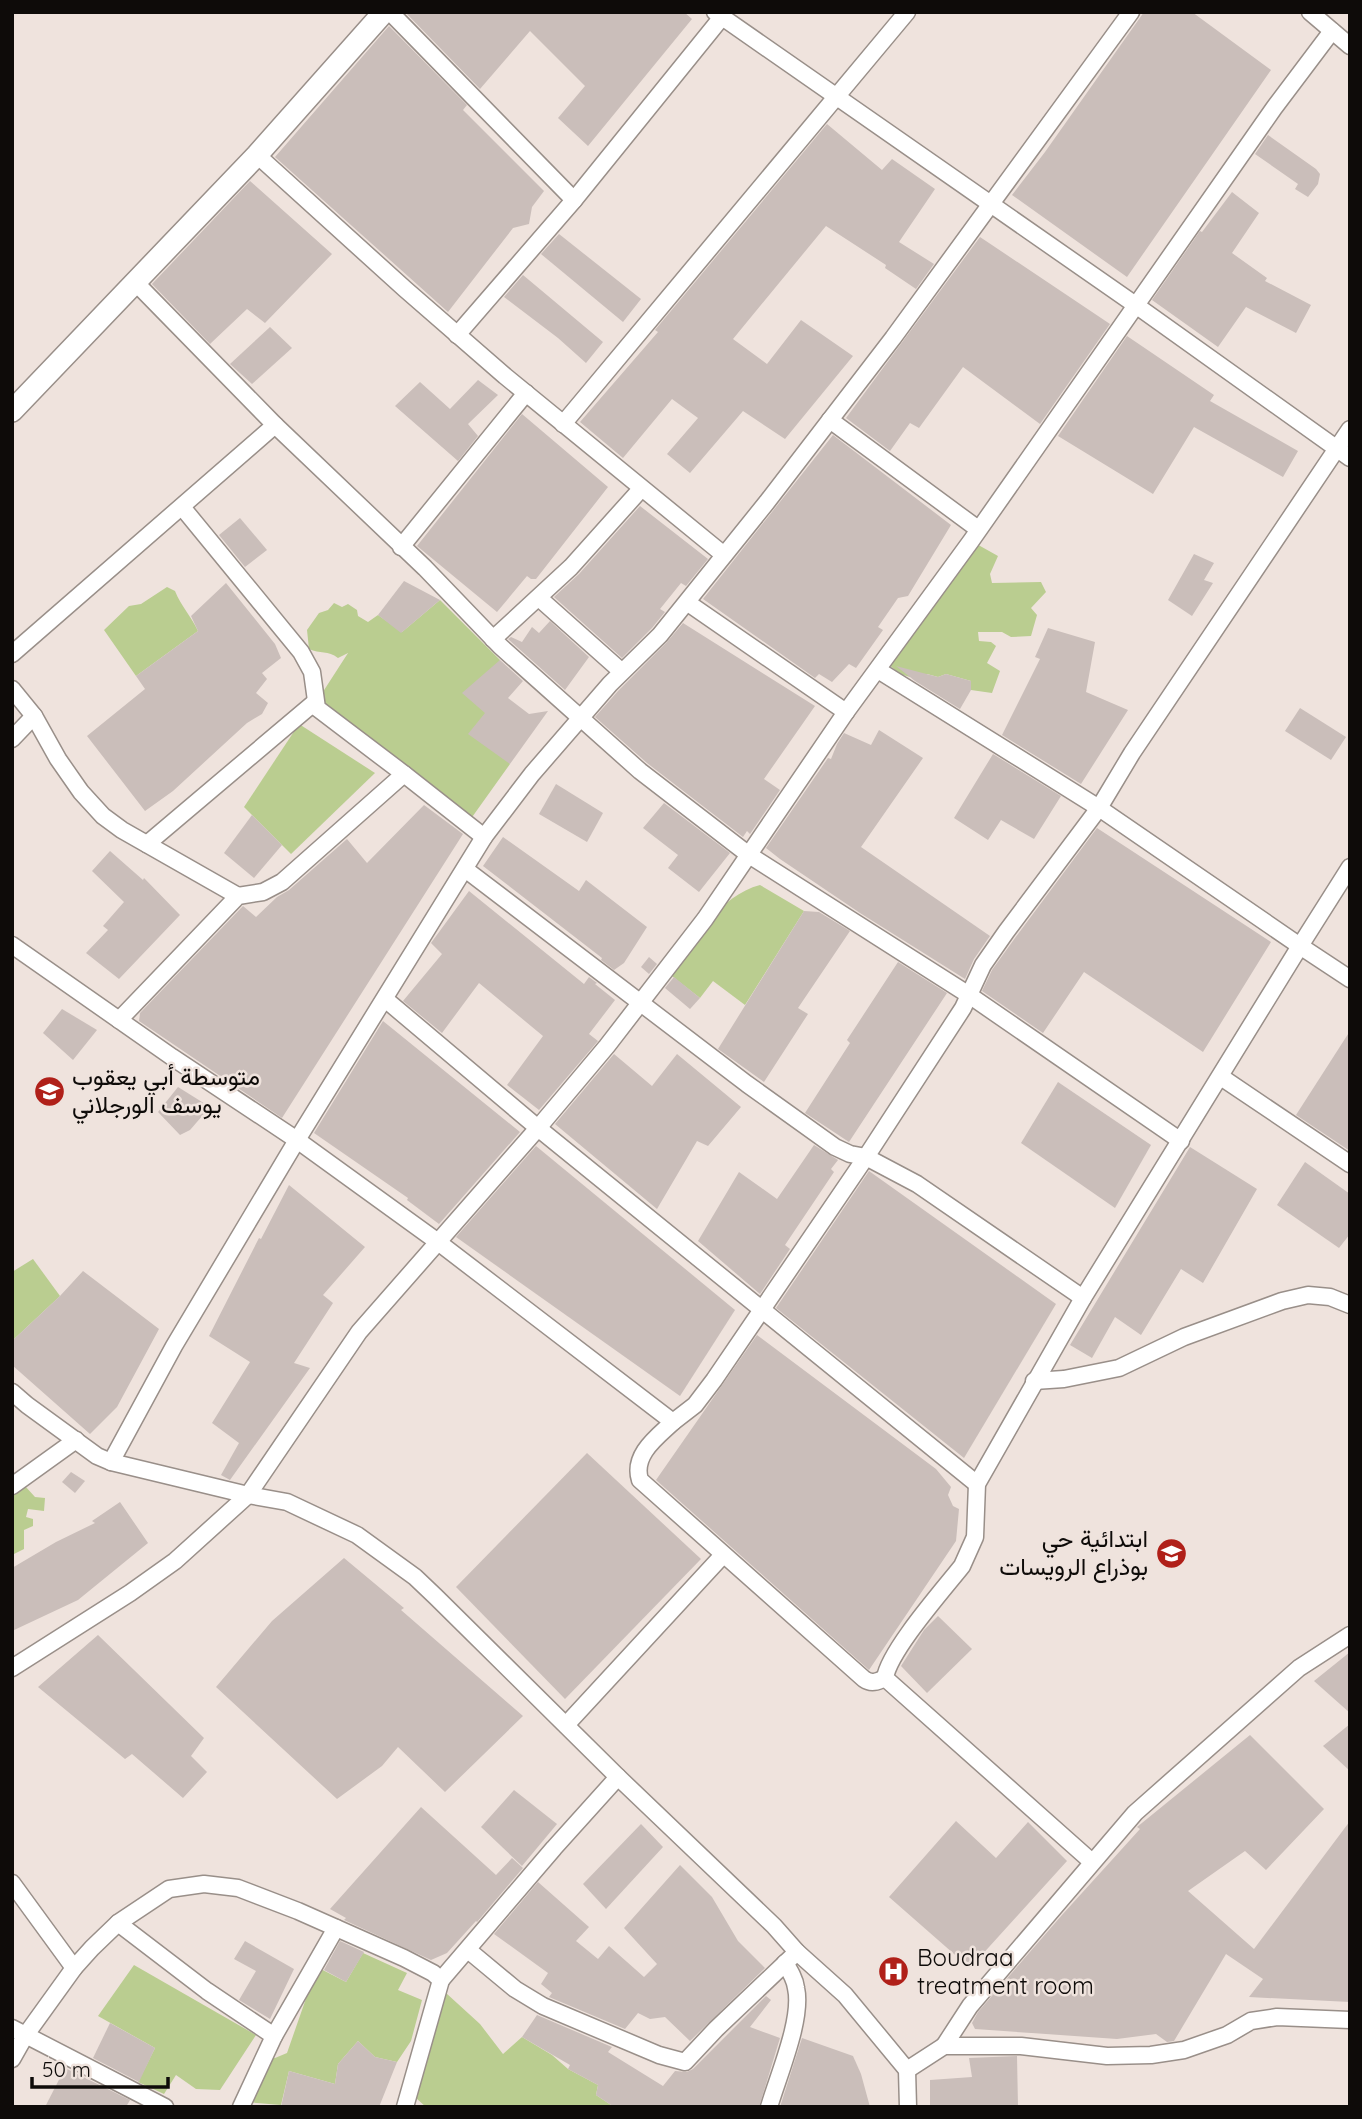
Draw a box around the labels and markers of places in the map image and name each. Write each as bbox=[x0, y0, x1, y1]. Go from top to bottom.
place label: متوسطة أبي يعقوب يوسف الورجلاني bbox=[72, 1061, 260, 1124]
school or university icon: متوسطة أبي يعقوب يوسف الورجلاني bbox=[32, 1074, 66, 1108]
place label: ابتدائية حي بوذراع الرويسات bbox=[999, 1523, 1148, 1583]
school or university icon: ابتدائية حي بوذراع الرويسات bbox=[1154, 1536, 1188, 1570]
place label: Boudraa treatment room bbox=[917, 1942, 1094, 2000]
hospital icon: Boudraa treatment room bbox=[877, 1955, 911, 1989]

